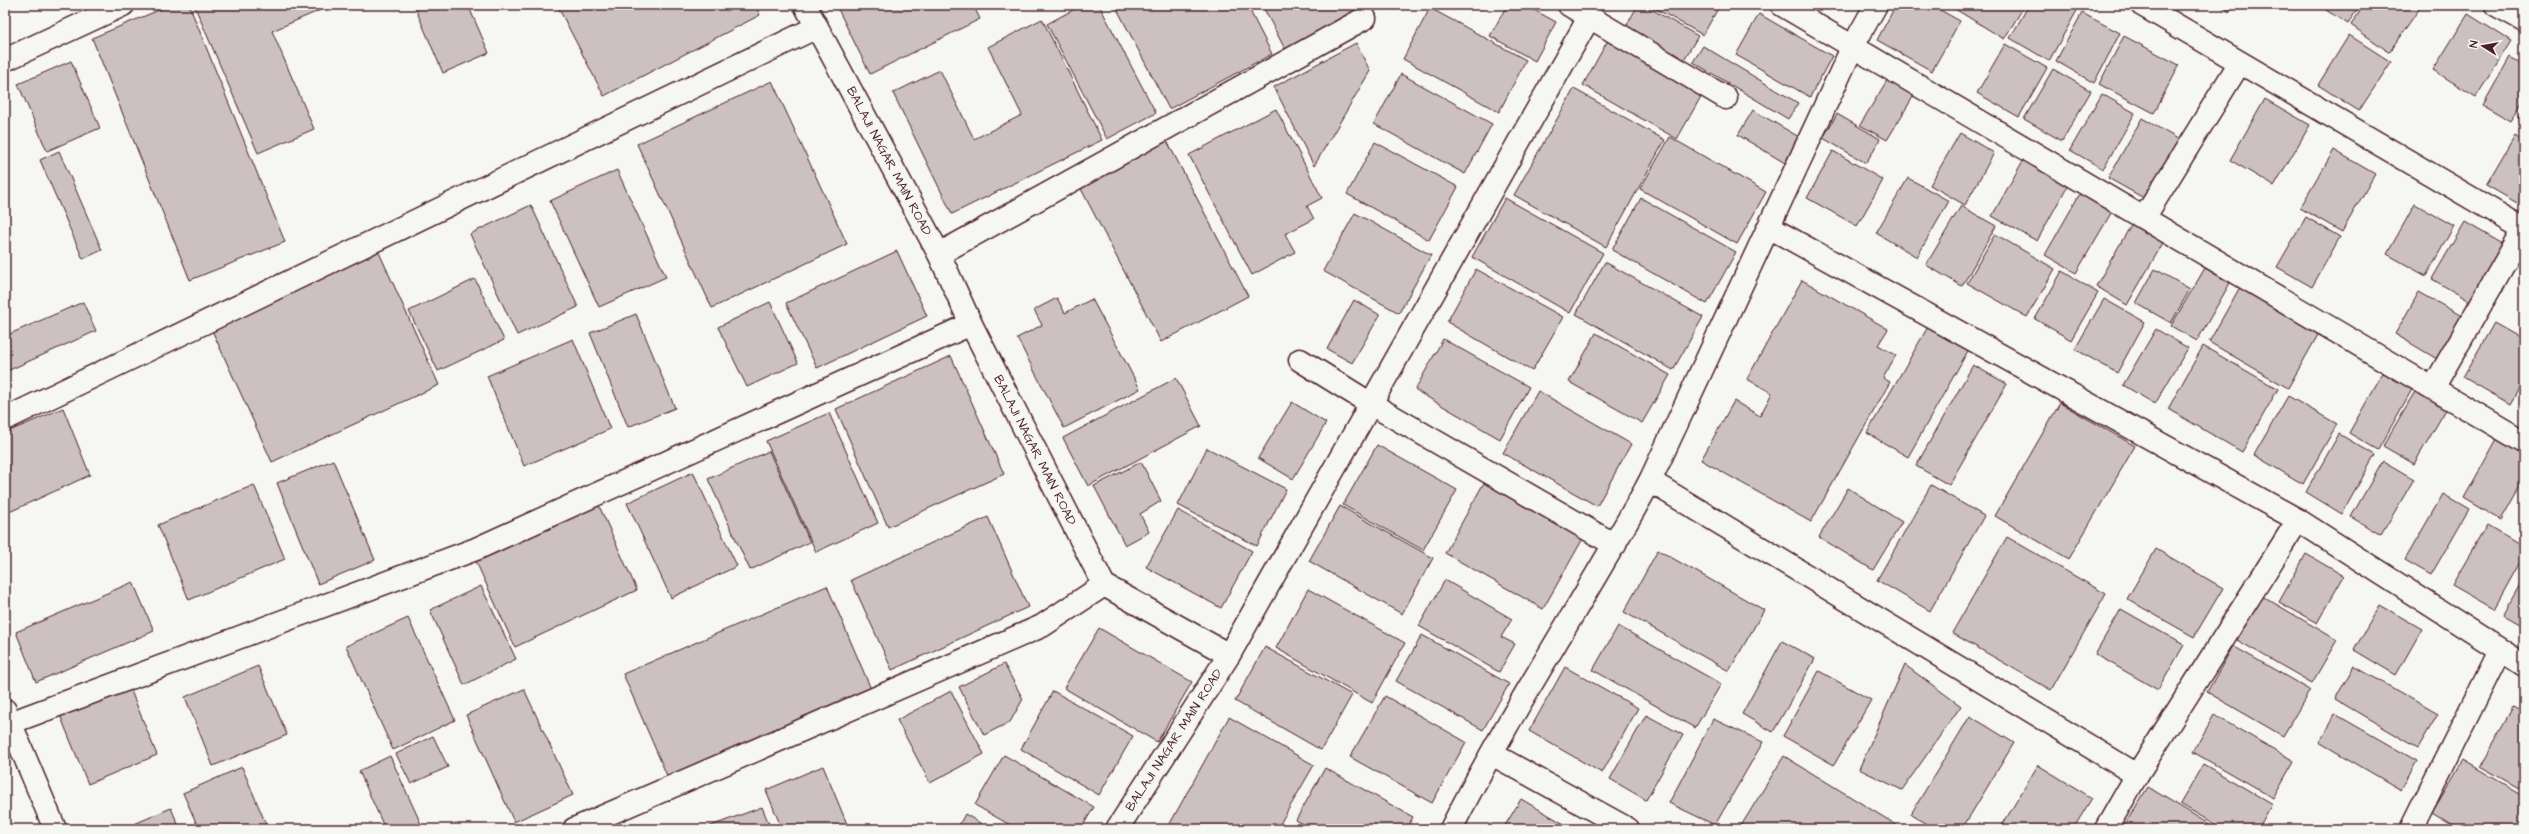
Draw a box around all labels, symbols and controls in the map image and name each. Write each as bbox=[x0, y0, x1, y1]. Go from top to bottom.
north arrow bbox=[2463, 26, 2503, 66]
text: N bbox=[2466, 39, 2482, 49]
street label: BALAJI NAGAR MAIN ROAD bbox=[842, 83, 936, 239]
street label: BALAJI NAGAR MAIN ROAD bbox=[989, 372, 1081, 529]
street label: BALAJI NAGAR MAIN ROAD bbox=[1121, 665, 1227, 815]

